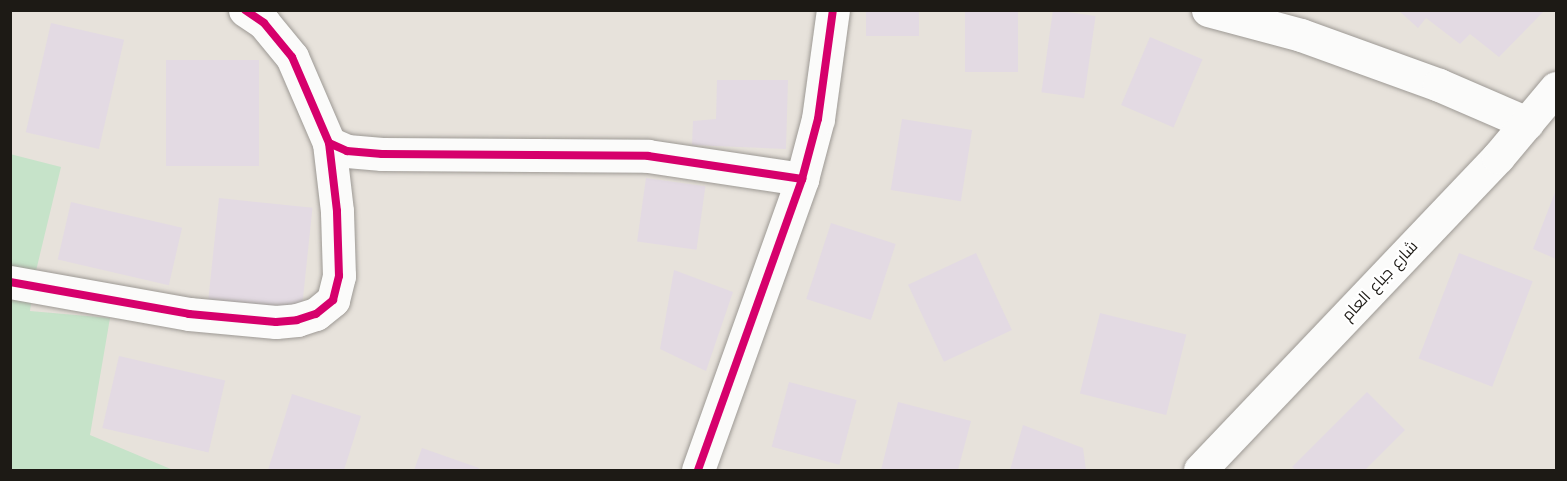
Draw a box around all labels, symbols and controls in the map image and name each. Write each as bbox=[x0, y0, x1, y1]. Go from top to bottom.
street label: شارع جباع العام bbox=[1338, 237, 1422, 325]

